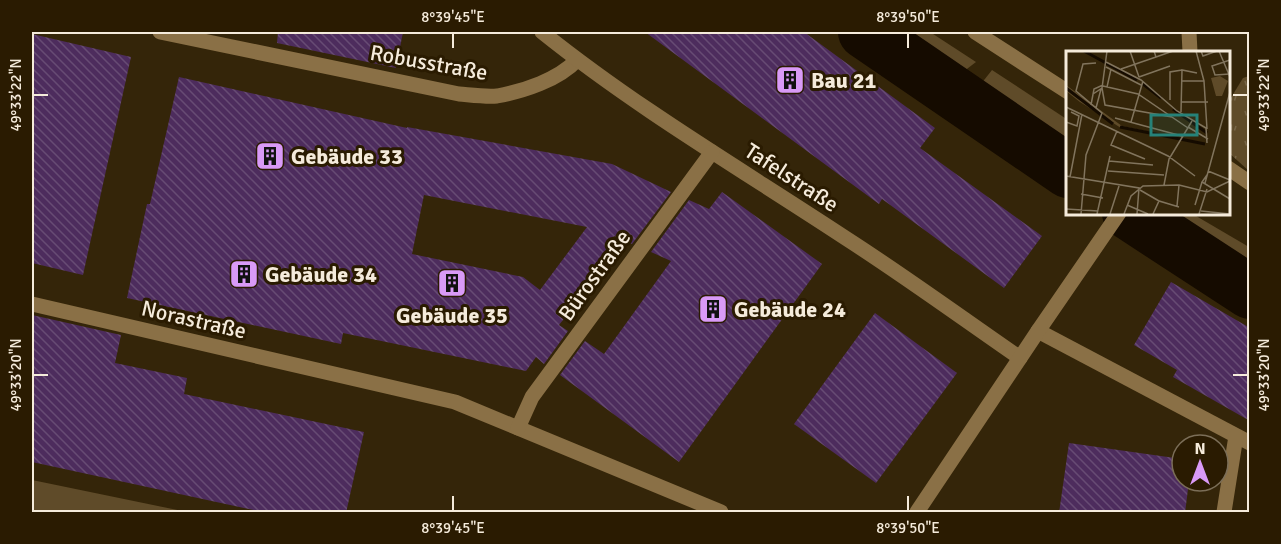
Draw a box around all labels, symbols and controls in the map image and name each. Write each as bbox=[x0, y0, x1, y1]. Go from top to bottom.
text: 8°39'45"E bbox=[421, 8, 485, 26]
text: 8°39'50"E bbox=[876, 8, 940, 26]
street label: Robusstraße bbox=[368, 39, 490, 86]
inset map bbox=[1066, 51, 1230, 214]
text: 49°33'22"N bbox=[7, 58, 25, 132]
text: 49°33'22"N bbox=[1255, 58, 1273, 132]
building icon: Bau 21 bbox=[774, 64, 806, 96]
place label: Bau 21 bbox=[811, 67, 877, 94]
street label: Tafelstraße bbox=[740, 137, 844, 218]
building icon: Gebäude 33 bbox=[254, 140, 286, 172]
place label: Gebäude 33 bbox=[291, 143, 403, 170]
street label: Bürostraße bbox=[552, 225, 636, 326]
building icon: Gebäude 34 bbox=[228, 258, 260, 290]
place label: Gebäude 34 bbox=[265, 261, 377, 288]
building icon: Gebäude 35 bbox=[436, 267, 468, 299]
building icon: Gebäude 24 bbox=[697, 293, 729, 325]
street label: Norastraße bbox=[139, 294, 249, 345]
place label: Gebäude 24 bbox=[734, 296, 846, 323]
place label: Gebäude 35 bbox=[396, 302, 508, 329]
text: 49°33'20"N bbox=[7, 338, 25, 412]
text: 49°33'20"N bbox=[1255, 338, 1273, 412]
north arrow bbox=[1170, 433, 1230, 493]
text: N bbox=[1194, 439, 1206, 459]
text: 8°39'45"E bbox=[421, 519, 485, 537]
text: 8°39'50"E bbox=[876, 519, 940, 537]

